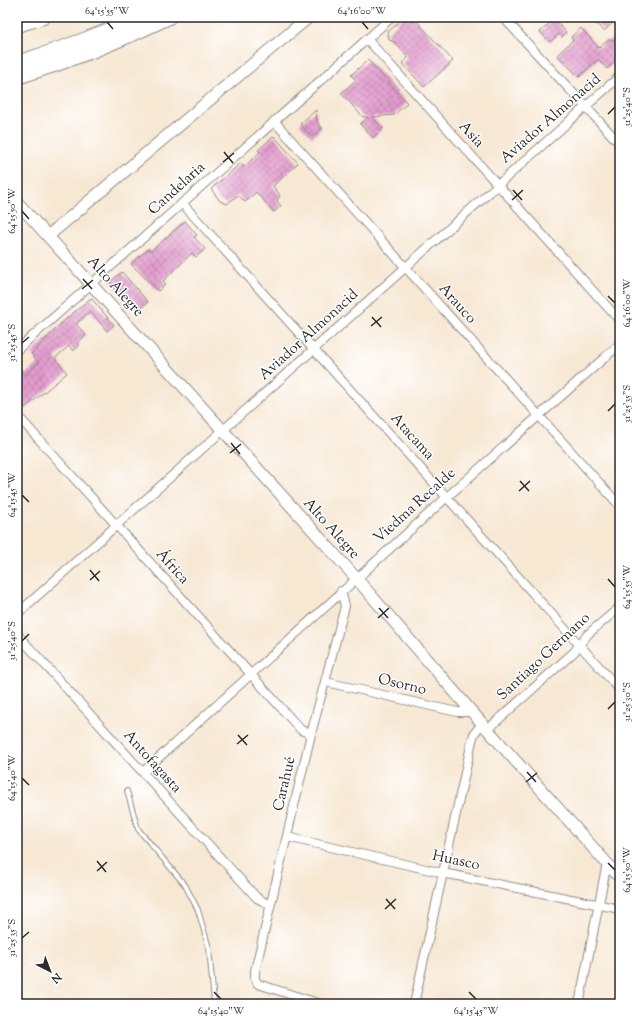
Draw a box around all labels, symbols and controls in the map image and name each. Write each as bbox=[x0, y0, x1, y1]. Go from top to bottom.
text: 64°15'55"W bbox=[85, 4, 129, 19]
text: 64°16'00"W bbox=[338, 4, 386, 19]
street label: Aviador Almonacid bbox=[496, 69, 606, 169]
text: 31°25'40"S bbox=[620, 87, 635, 127]
street label: Asia bbox=[453, 117, 489, 153]
street label: Candelaria bbox=[144, 158, 210, 220]
text: 64°15'50"W bbox=[5, 188, 20, 234]
street label: Alto Alegre bbox=[82, 252, 148, 322]
street label: Arauco bbox=[433, 279, 481, 329]
text: 64°16'00"W bbox=[620, 279, 635, 327]
street label: Aviador Almonacid bbox=[255, 284, 364, 385]
text: 31°25'45"S bbox=[5, 324, 20, 362]
text: 31°25'35"S bbox=[620, 385, 635, 423]
street label: Atacama bbox=[385, 409, 439, 465]
street label: Viedma Recalde bbox=[369, 463, 461, 549]
text: 64°15'45"W bbox=[5, 473, 20, 517]
street label: Alto Alegre bbox=[298, 494, 364, 564]
street label: África bbox=[151, 544, 194, 589]
text: 64°15'55"W bbox=[620, 565, 635, 609]
street label: Santiago Germano bbox=[493, 608, 595, 706]
text: 31°25'40"S bbox=[5, 621, 20, 661]
street label: Osorno bbox=[376, 669, 428, 701]
text: 31°25'30"S bbox=[620, 682, 635, 722]
street label: Antofagasta bbox=[118, 726, 186, 798]
text: 64°15'40"W bbox=[5, 755, 20, 801]
street label: Carahué bbox=[269, 755, 301, 813]
street label: Huasco bbox=[430, 846, 482, 876]
text: 64°15'50"W bbox=[620, 847, 635, 893]
text: 31°25'35"S bbox=[5, 919, 20, 957]
north arrow bbox=[30, 951, 70, 991]
text: N bbox=[47, 968, 65, 987]
text: 64°15'40"W bbox=[198, 1004, 244, 1019]
text: 64°15'45"W bbox=[454, 1004, 498, 1019]

